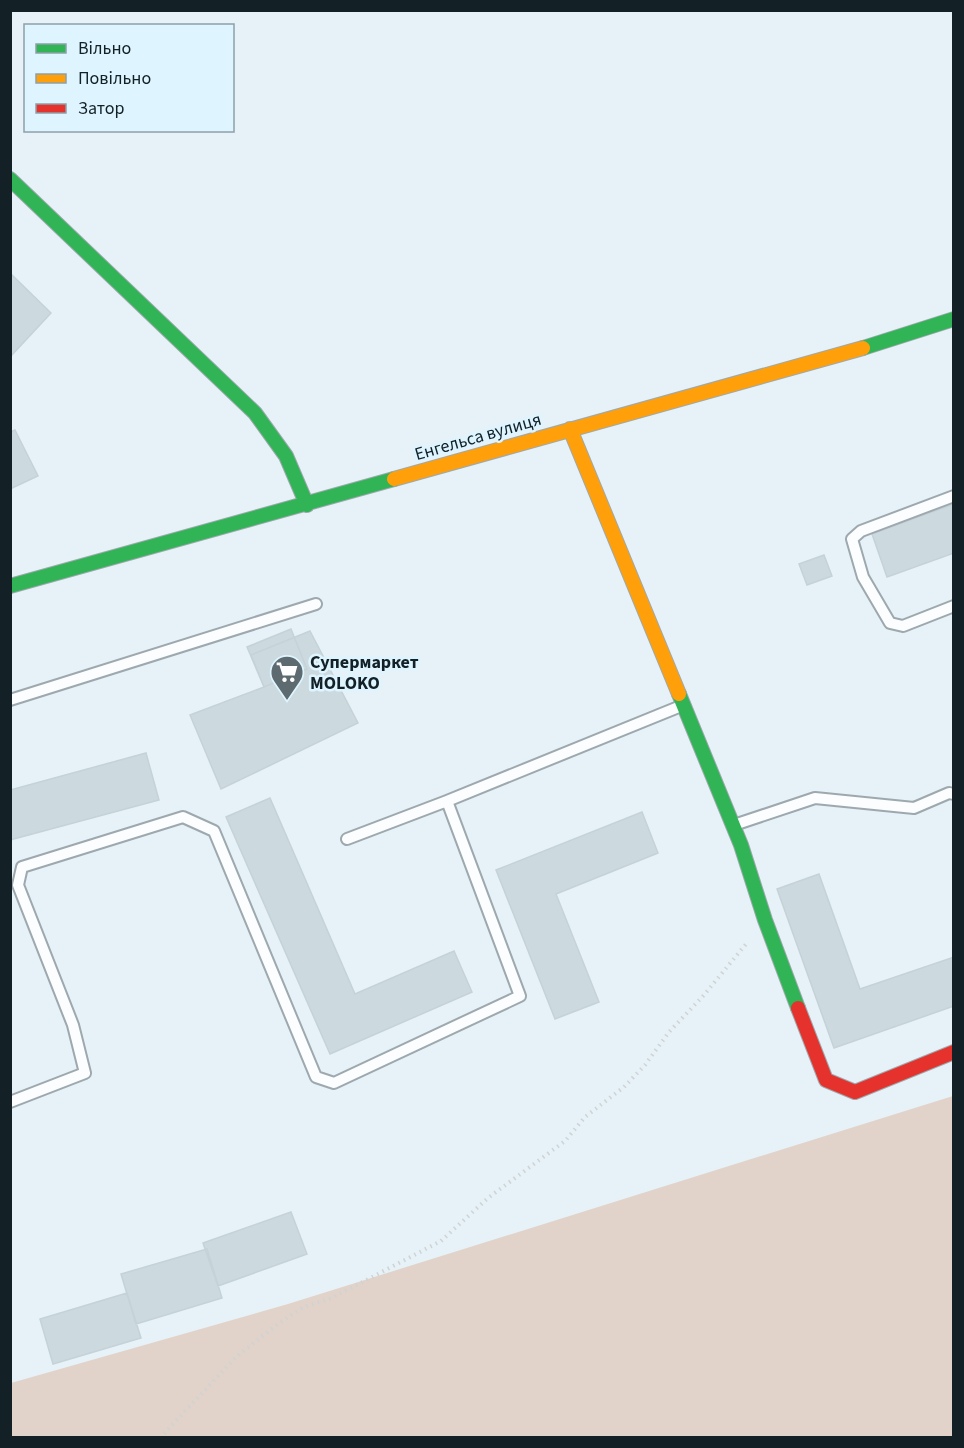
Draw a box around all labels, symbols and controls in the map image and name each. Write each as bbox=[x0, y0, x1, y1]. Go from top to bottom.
legend bbox=[24, 24, 234, 132]
text: Вільно bbox=[78, 36, 131, 61]
text: Повільно bbox=[78, 66, 151, 91]
text: Затор bbox=[78, 96, 125, 121]
street label: Енгельса вулиця bbox=[412, 407, 544, 467]
place label: Супермаркет MOLOKO bbox=[310, 650, 419, 696]
supermarket icon: Супермаркет MOLOKO bbox=[269, 654, 305, 701]

